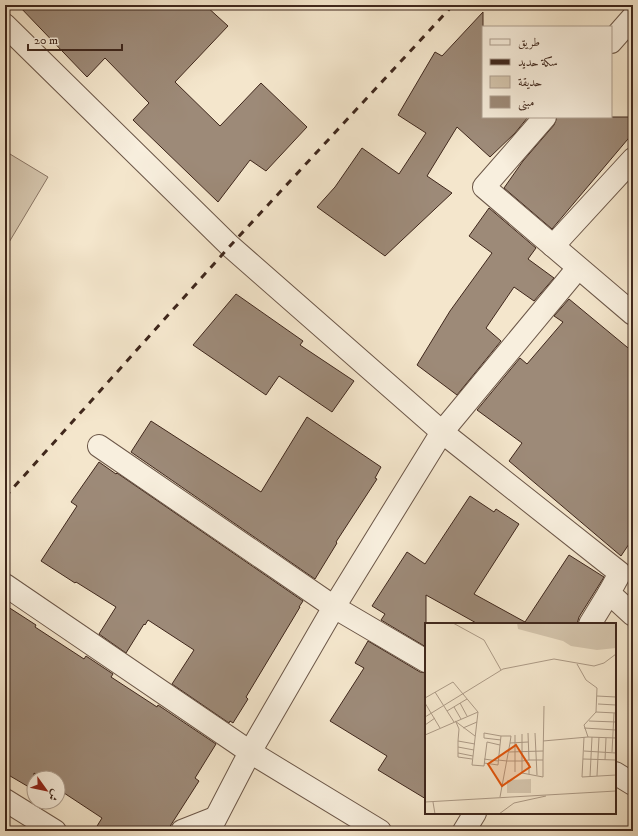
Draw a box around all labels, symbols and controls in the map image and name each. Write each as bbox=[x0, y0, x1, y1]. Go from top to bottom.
scale bar bbox=[28, 26, 122, 52]
legend bbox=[482, 26, 612, 118]
text: 20 m bbox=[34, 33, 58, 48]
text: طريق bbox=[518, 35, 540, 50]
text: سكة حديد bbox=[518, 55, 558, 70]
text: حديقة bbox=[518, 75, 542, 90]
text: مبنى bbox=[518, 95, 534, 111]
inset map bbox=[425, 623, 616, 814]
north arrow bbox=[26, 770, 66, 810]
text: ش bbox=[45, 787, 62, 803]

